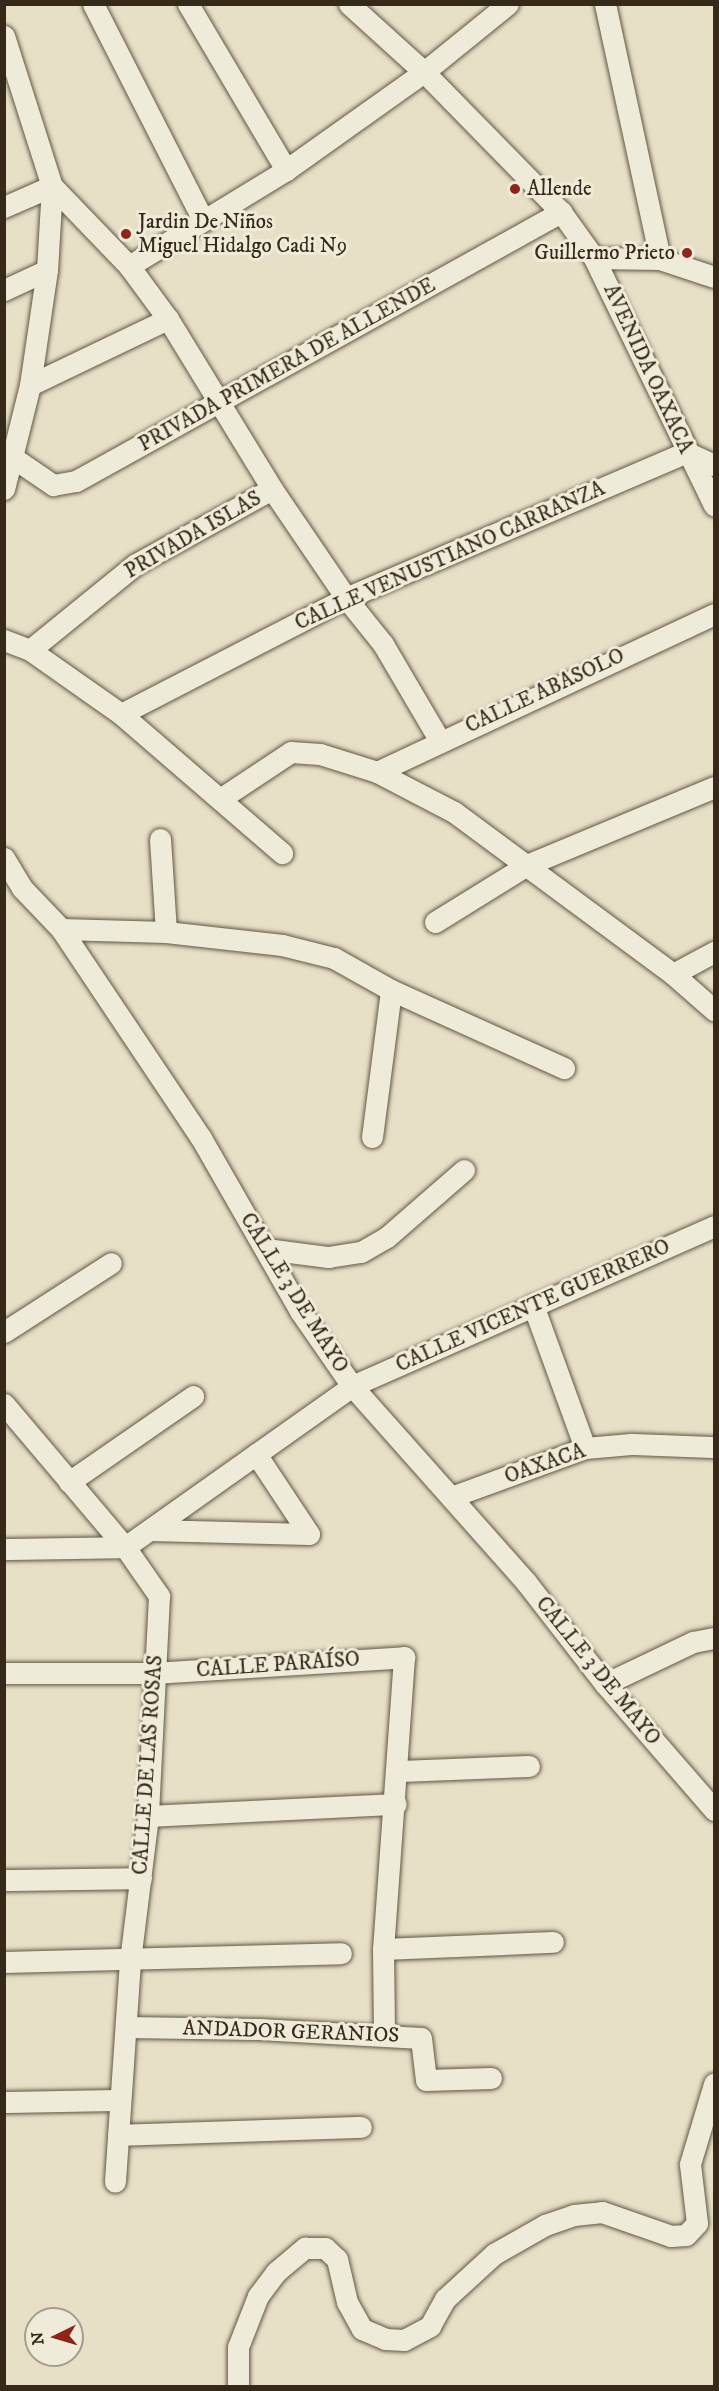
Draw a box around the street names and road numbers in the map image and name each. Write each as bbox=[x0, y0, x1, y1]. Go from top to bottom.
street label: PRIVADA PRIMERA DE ALLENDE bbox=[134, 273, 440, 457]
street label: AVENIDA OAXACA bbox=[598, 280, 698, 458]
street label: CALLE VENUSTIANO CARRANZA bbox=[291, 476, 609, 636]
street label: PRIVADA ISLAS bbox=[120, 486, 266, 584]
street label: CALLE ABASOLO bbox=[461, 643, 629, 739]
street label: CALLE 3 DE MAYO bbox=[235, 1208, 353, 1378]
street label: CALLE VICENTE GUERRERO bbox=[392, 1234, 674, 1378]
street label: OAXACA bbox=[501, 1438, 589, 1490]
street label: CALLE 3 DE MAYO bbox=[530, 1592, 666, 1750]
street label: CALLE PARAÍSO bbox=[195, 1647, 361, 1683]
street label: CALLE DE LAS ROSAS bbox=[128, 1654, 168, 1876]
street label: ANDADOR GERANIOS bbox=[182, 2016, 400, 2048]

